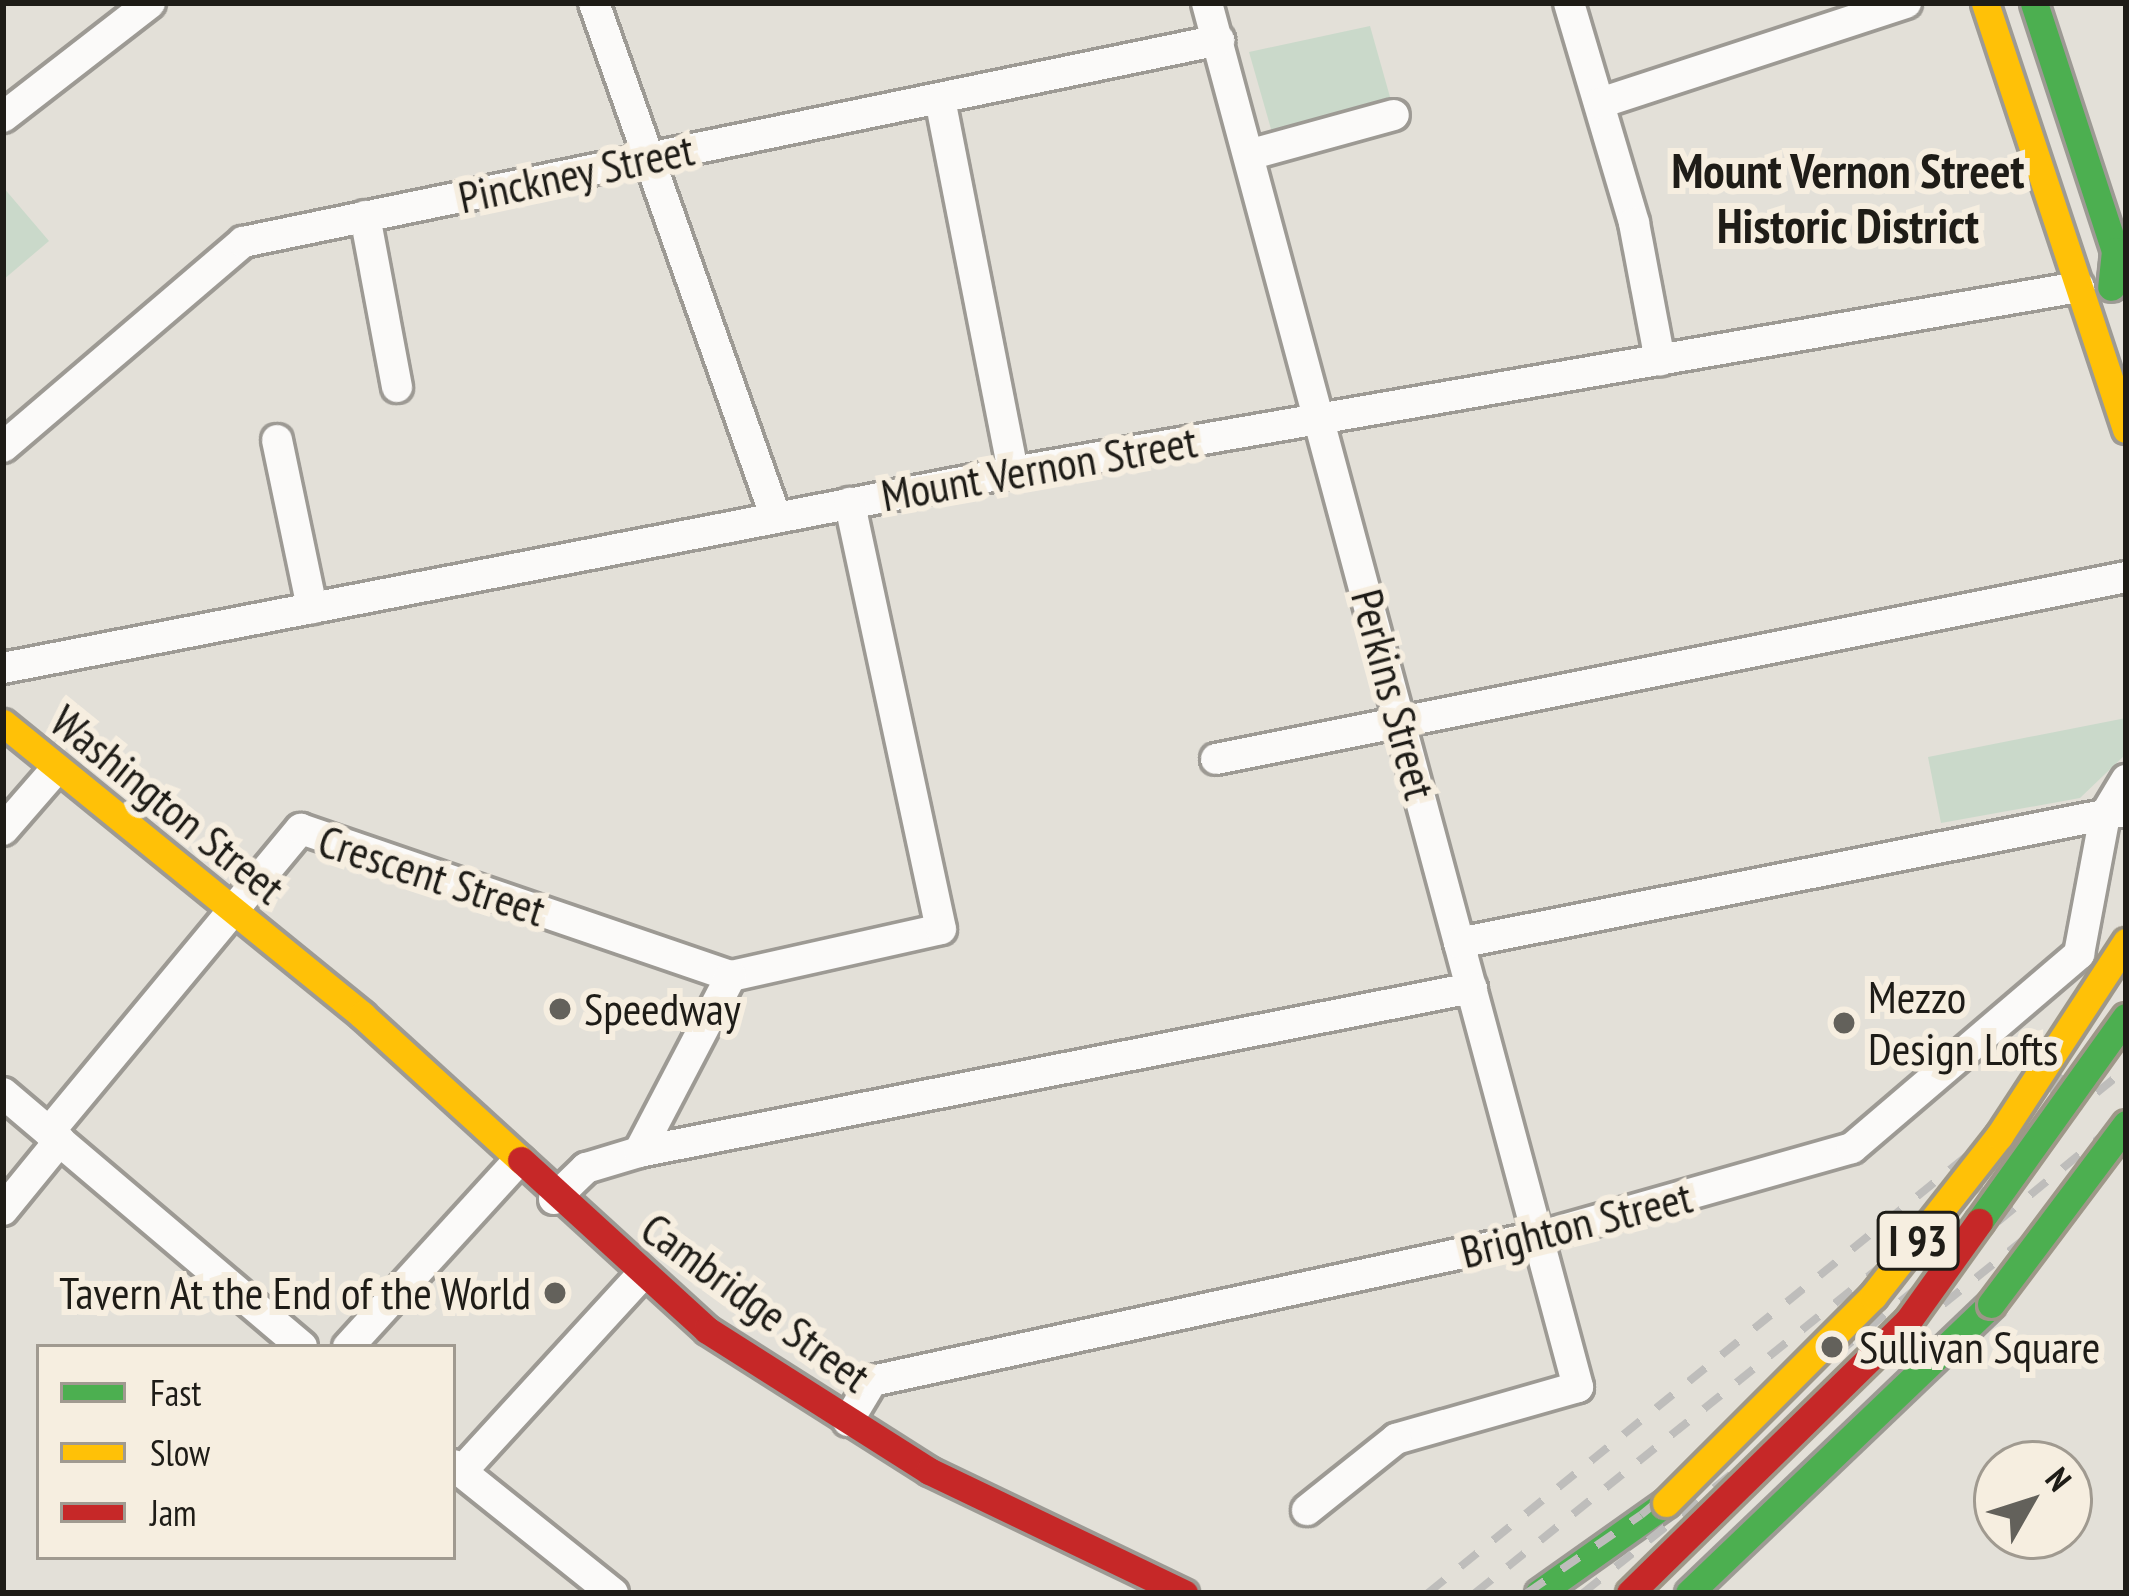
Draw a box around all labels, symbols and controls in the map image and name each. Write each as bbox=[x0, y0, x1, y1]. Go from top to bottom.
street label: Pinckney Street bbox=[453, 122, 699, 224]
district label: Mount Vernon Street Historic District bbox=[1671, 141, 2025, 254]
street label: Mount Vernon Street bbox=[877, 414, 1201, 522]
street label: Perkins Street bbox=[1340, 583, 1448, 805]
street label: Washington Street bbox=[40, 693, 296, 915]
street label: Crescent Street bbox=[312, 813, 552, 937]
place label: Mezzo Design Lofts bbox=[1868, 970, 2058, 1076]
place label: Speedway bbox=[584, 982, 741, 1036]
marker: Speedway bbox=[547, 996, 573, 1022]
marker: Mezzo Design Lofts bbox=[1831, 1010, 1857, 1036]
street label: Brighton Street bbox=[1455, 1169, 1697, 1279]
street label: Cambridge Street bbox=[631, 1201, 881, 1403]
road number: I 93 bbox=[1876, 1205, 1960, 1277]
place label: Tavern At the End of the World bbox=[57, 1266, 531, 1320]
marker: Tavern At the End of the World bbox=[542, 1280, 568, 1306]
place label: Sullivan Square bbox=[1859, 1320, 2100, 1374]
marker: Sullivan Square bbox=[1816, 1331, 1848, 1363]
legend bbox=[36, 1344, 456, 1560]
text: Fast bbox=[150, 1369, 201, 1416]
text: Slow bbox=[150, 1429, 210, 1476]
north arrow bbox=[1973, 1440, 2093, 1560]
text: N bbox=[2037, 1458, 2081, 1499]
text: Jam bbox=[150, 1489, 197, 1536]

